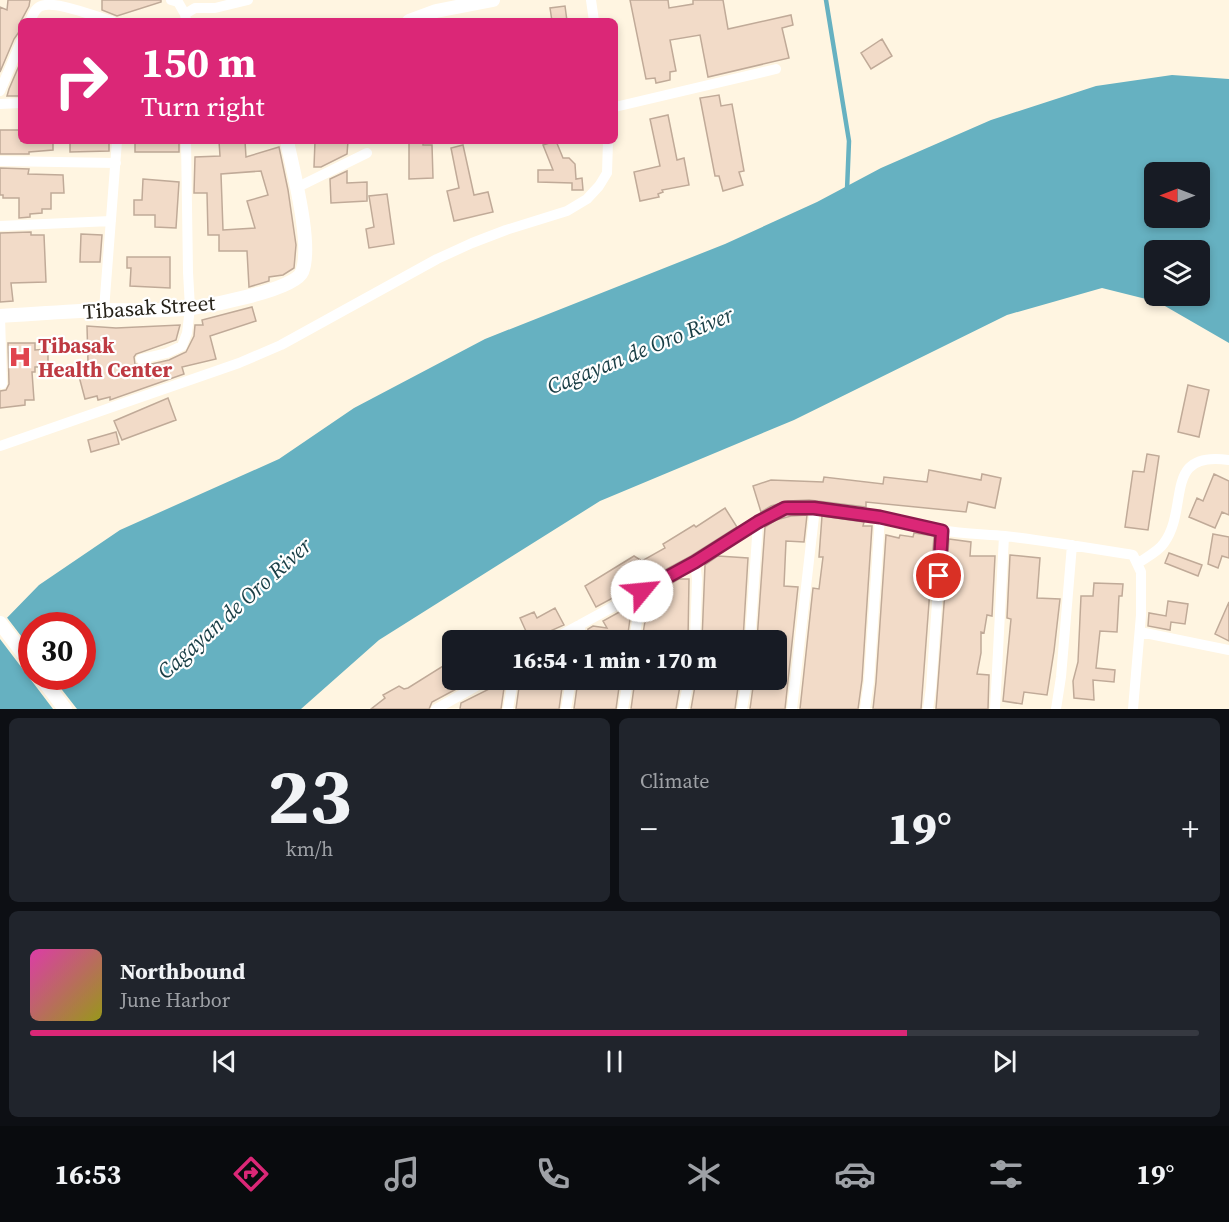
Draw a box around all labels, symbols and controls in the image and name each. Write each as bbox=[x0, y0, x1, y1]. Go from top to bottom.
text: 150 m bbox=[141, 33, 256, 91]
icon: right bbox=[42, 42, 120, 120]
text: Turn right bbox=[141, 88, 265, 125]
north arrow bbox=[1144, 162, 1210, 228]
map controls bbox=[1144, 162, 1210, 306]
button: layers bbox=[1144, 240, 1210, 306]
street label: Tibasak Street bbox=[82, 288, 216, 326]
water label: Cagayan de Oro River bbox=[542, 299, 739, 401]
place label: Tibasak Health Center bbox=[38, 331, 172, 384]
hospital icon: Tibasak Health Center bbox=[7, 344, 33, 370]
water label: Cagayan de Oro River bbox=[150, 530, 319, 685]
pin bbox=[913, 550, 964, 601]
position arrow bbox=[610, 559, 674, 623]
icon: arrive bbox=[922, 559, 955, 592]
speed limit sign: 30 bbox=[18, 612, 96, 690]
text: 16:54 · 1 min · 170 m bbox=[512, 645, 717, 675]
text: 23 bbox=[267, 742, 352, 849]
text: Climate bbox=[640, 767, 709, 795]
text: 19° bbox=[887, 797, 952, 859]
text: − bbox=[640, 806, 658, 851]
text: + bbox=[1181, 806, 1199, 851]
text: km/h bbox=[286, 835, 333, 863]
text: Northbound bbox=[120, 956, 245, 986]
text: June Harbor bbox=[120, 986, 230, 1014]
icon: previous bbox=[208, 1045, 241, 1078]
icon: pause bbox=[598, 1045, 631, 1078]
icon: next bbox=[988, 1045, 1021, 1078]
icon: directions bbox=[230, 1153, 272, 1195]
icon: music bbox=[381, 1153, 423, 1195]
icon: phone bbox=[532, 1153, 574, 1195]
icon: climate bbox=[683, 1153, 725, 1195]
icon: car bbox=[834, 1153, 876, 1195]
icon: filters bbox=[985, 1153, 1027, 1195]
text: 16:53 bbox=[55, 1156, 121, 1193]
text: 19° bbox=[1136, 1156, 1174, 1193]

